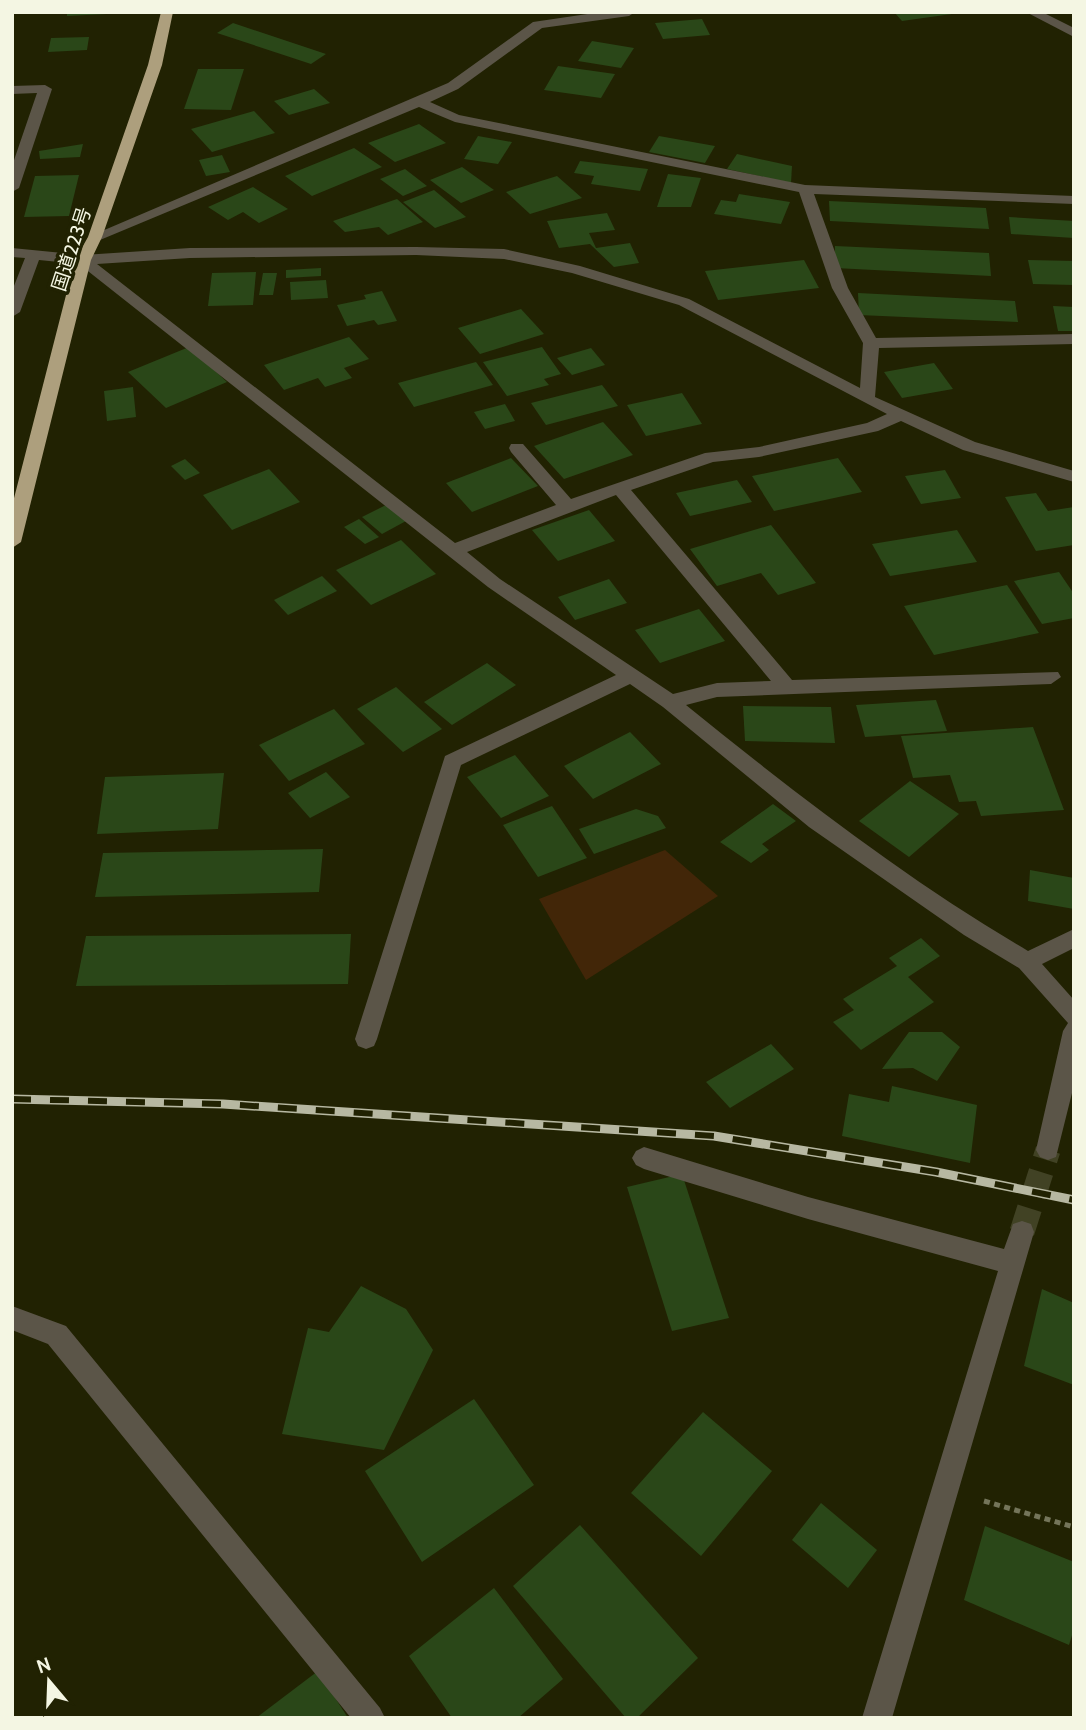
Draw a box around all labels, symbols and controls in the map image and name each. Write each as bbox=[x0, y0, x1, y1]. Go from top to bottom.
street label: 国道223号 bbox=[47, 204, 96, 294]
north arrow bbox=[14, 1646, 84, 1716]
text: N bbox=[34, 1652, 54, 1678]

